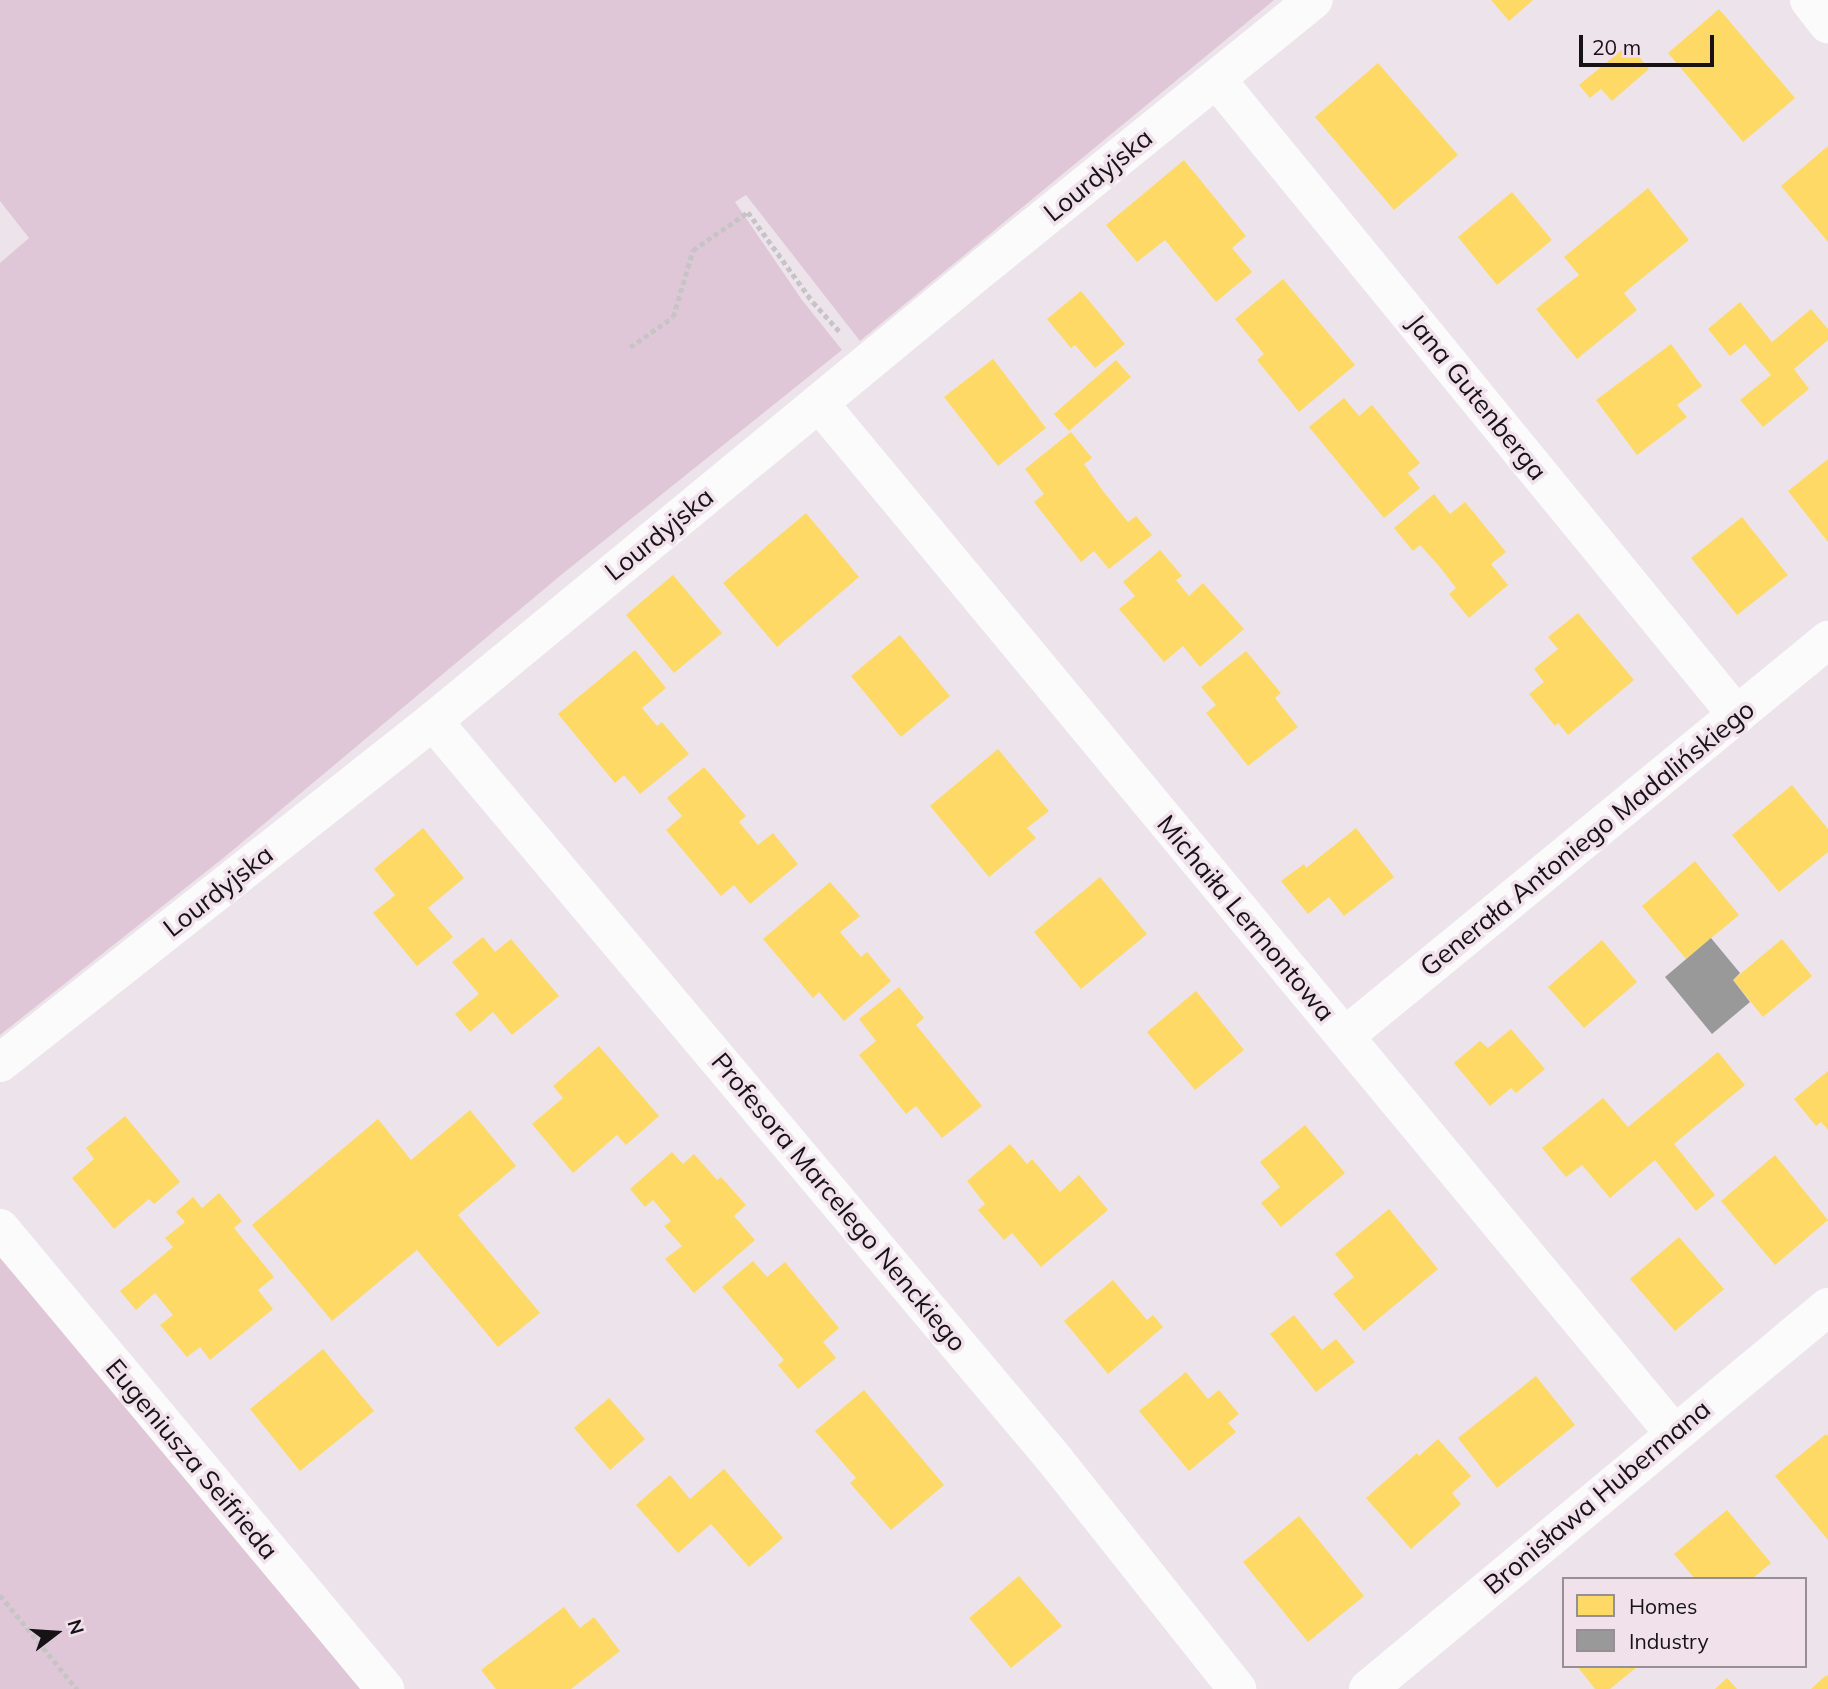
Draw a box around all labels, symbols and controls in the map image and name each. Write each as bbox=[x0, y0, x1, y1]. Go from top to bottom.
scale bar bbox=[1583, 21, 1718, 65]
text: 20 m bbox=[1592, 34, 1641, 60]
street label: Lourdyjska bbox=[1037, 122, 1159, 228]
street label: Jana Gutenberga bbox=[1401, 308, 1553, 486]
street label: Lourdyjska bbox=[598, 481, 720, 587]
street label: Generała Antoniego Madalińskiego bbox=[1414, 693, 1760, 983]
street label: Michaiła Lermontowa bbox=[1151, 809, 1341, 1027]
street label: Lourdyjska bbox=[157, 839, 279, 943]
street label: Profesora Marcelego Nenckiego bbox=[705, 1046, 973, 1358]
street label: Eugeniusza Seifrieda bbox=[99, 1353, 285, 1565]
street label: Bronisława Hubermana bbox=[1477, 1393, 1717, 1601]
legend bbox=[1562, 1577, 1807, 1668]
text: Homes bbox=[1629, 1593, 1697, 1619]
north arrow bbox=[21, 1598, 91, 1668]
text: N bbox=[63, 1616, 90, 1637]
text: Industry bbox=[1629, 1628, 1709, 1654]

